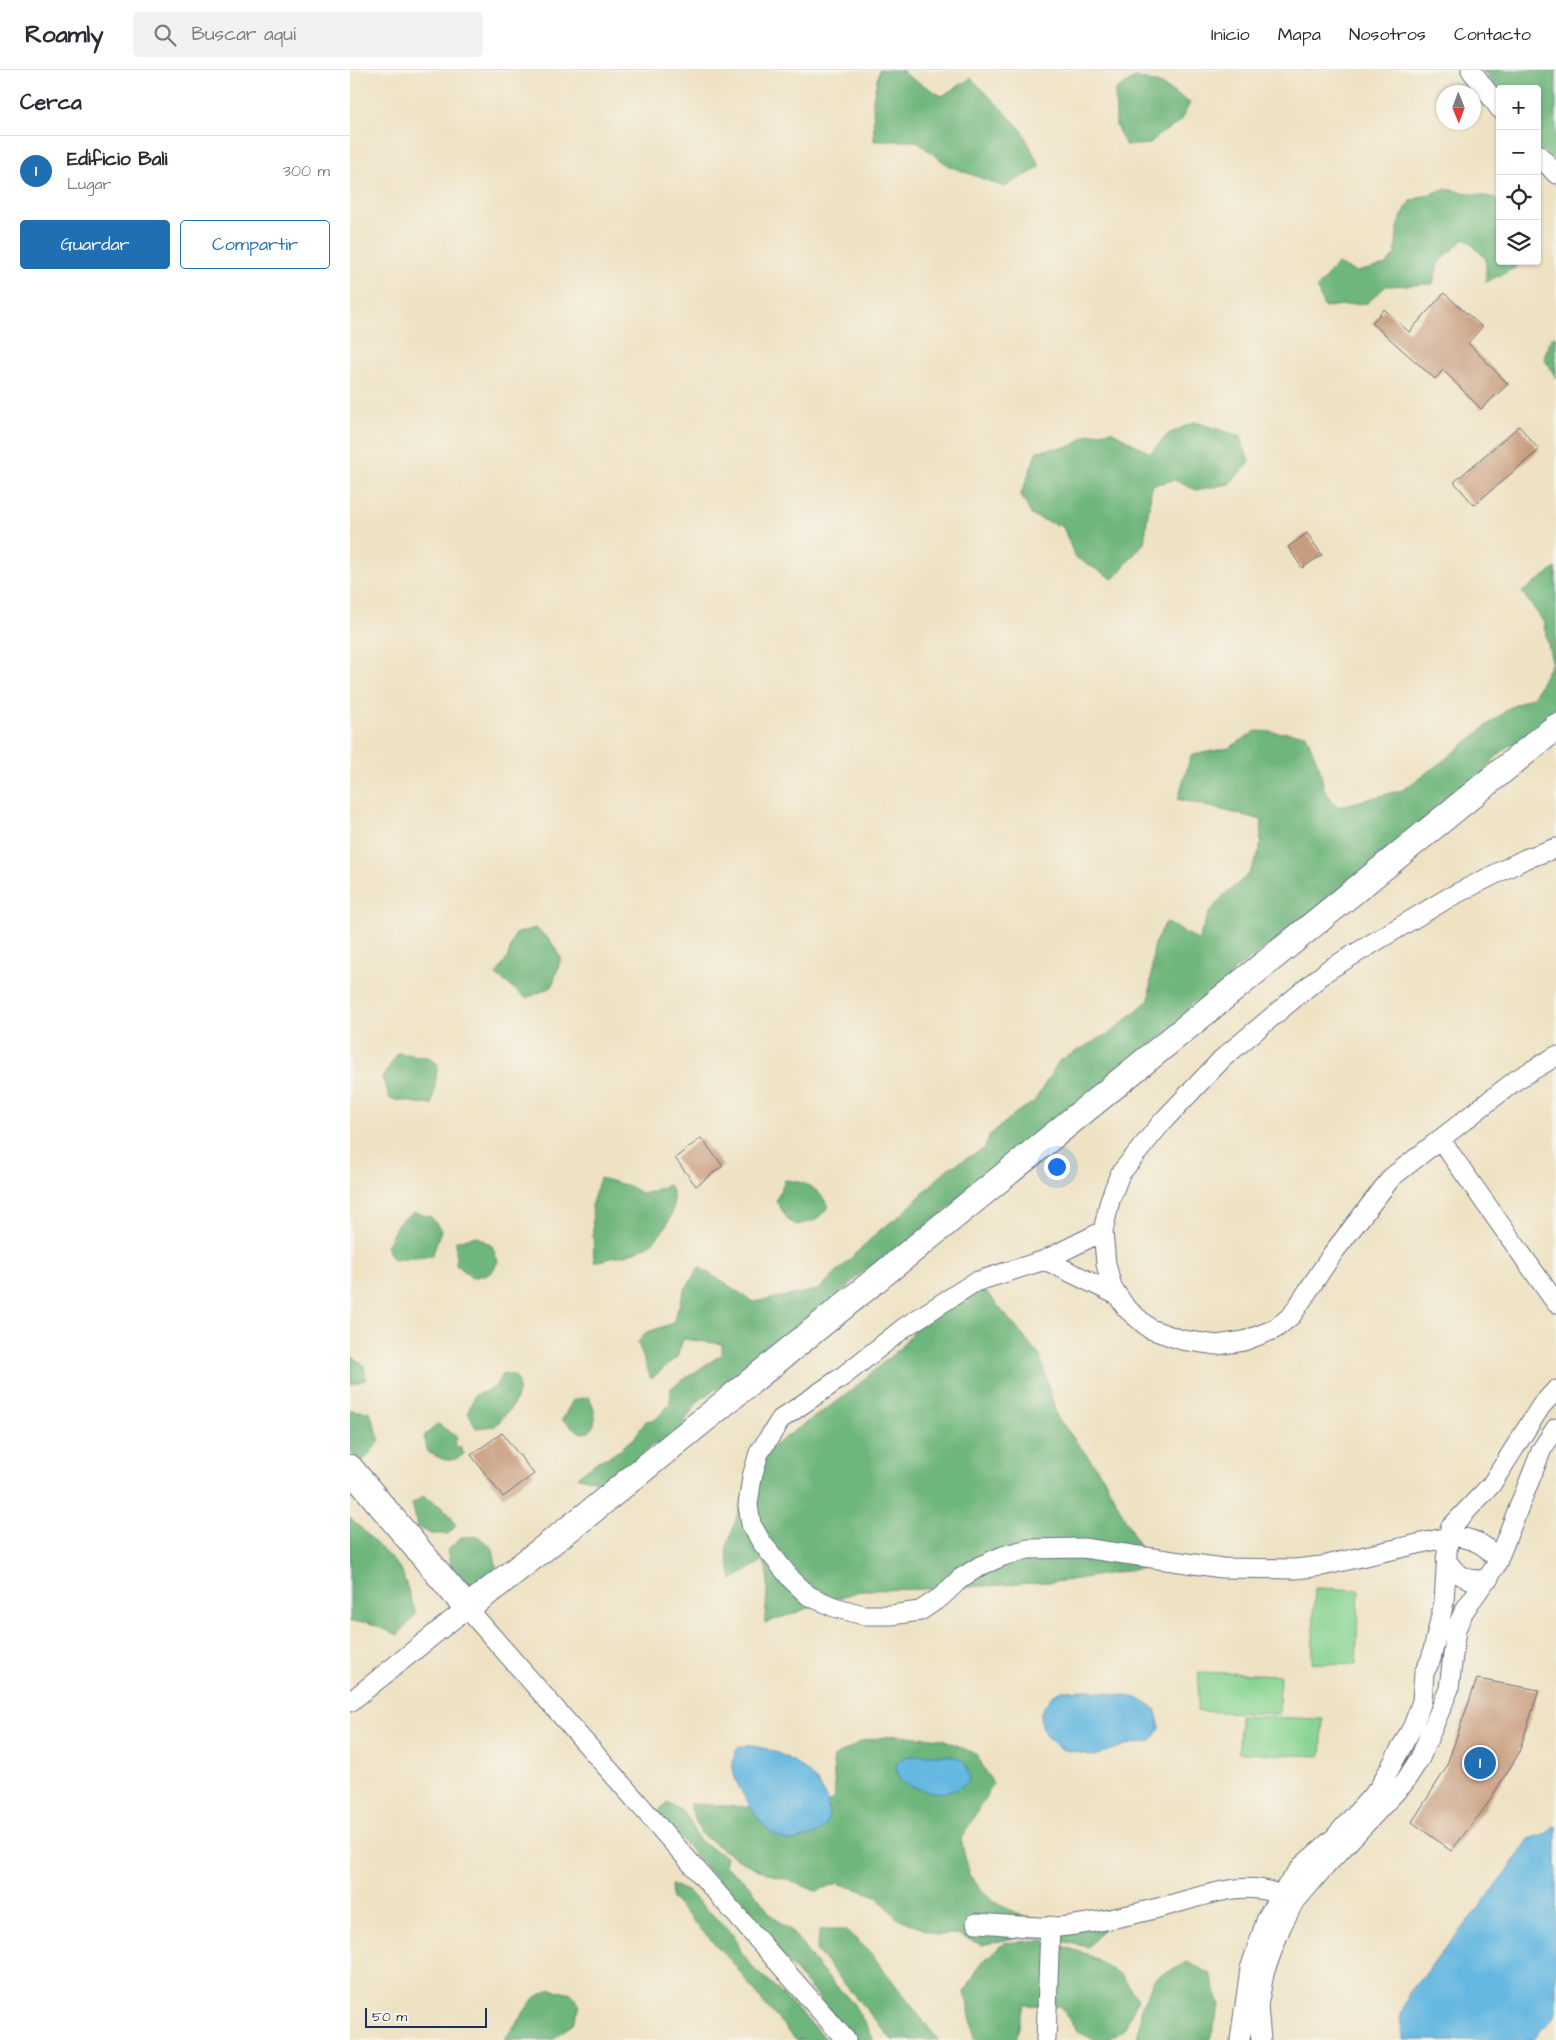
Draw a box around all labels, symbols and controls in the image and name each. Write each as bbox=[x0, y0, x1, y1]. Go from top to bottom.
search box bbox=[133, 12, 483, 57]
text: Roamly bbox=[25, 18, 103, 52]
icon: search bbox=[151, 21, 179, 49]
text: Buscar aquí bbox=[191, 21, 296, 48]
text: Inicio bbox=[1211, 22, 1250, 47]
text: Mapa bbox=[1278, 22, 1321, 47]
text: Nosotros bbox=[1349, 22, 1426, 47]
text: Contacto bbox=[1454, 22, 1531, 47]
north arrow bbox=[1436, 85, 1481, 130]
map controls bbox=[1496, 85, 1541, 265]
button: + bbox=[1496, 85, 1541, 130]
text: Cerca bbox=[20, 88, 82, 117]
button: − bbox=[1496, 130, 1541, 175]
text: Edificio Bali bbox=[67, 146, 167, 173]
text: 1 bbox=[35, 160, 37, 182]
text: 300 m bbox=[283, 160, 330, 182]
text: Lugar bbox=[67, 173, 111, 195]
button: locate bbox=[1496, 175, 1541, 220]
button: Guardar bbox=[20, 220, 170, 269]
button: Compartir bbox=[180, 220, 330, 269]
button: layers bbox=[1496, 220, 1541, 265]
your location bbox=[1044, 1154, 1070, 1180]
pin: 1 bbox=[1464, 1744, 1496, 1782]
scale bar bbox=[365, 2005, 488, 2028]
text: 50 m bbox=[372, 2007, 407, 2027]

